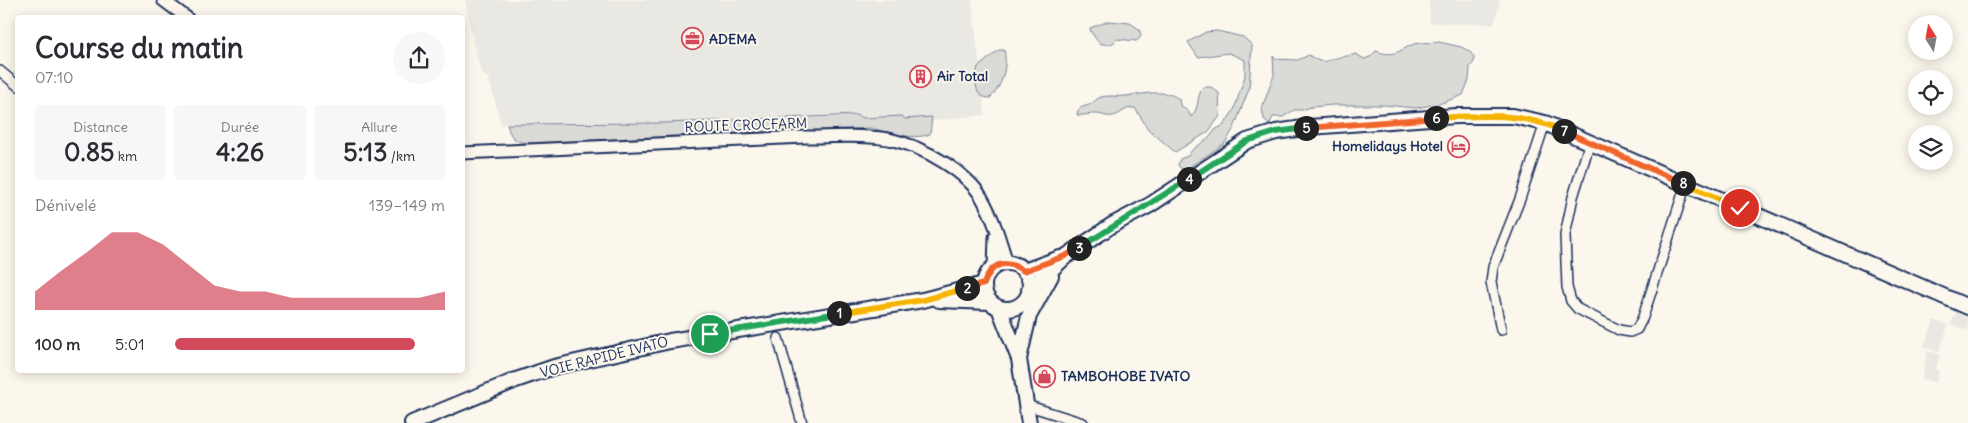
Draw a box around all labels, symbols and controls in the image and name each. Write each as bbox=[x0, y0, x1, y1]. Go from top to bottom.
north arrow bbox=[1908, 15, 1952, 60]
map controls bbox=[1908, 15, 1953, 170]
office icon: ADEMA bbox=[681, 27, 705, 51]
text: Course du matin bbox=[35, 30, 243, 66]
place label: ADEMA bbox=[709, 30, 757, 48]
button: share bbox=[393, 32, 445, 84]
building icon: Air Total bbox=[909, 64, 933, 88]
text: 07:10 bbox=[35, 67, 74, 87]
place label: Air Total bbox=[937, 67, 988, 85]
button: locate bbox=[1908, 70, 1953, 115]
pin: 6 bbox=[1424, 106, 1448, 130]
text: 6 bbox=[1432, 109, 1441, 127]
street label: ROUTE CROCFARM bbox=[684, 114, 808, 136]
pin: 5 bbox=[1294, 116, 1318, 140]
text: Distance bbox=[73, 118, 128, 136]
text: Durée bbox=[221, 118, 259, 136]
text: Allure bbox=[361, 118, 397, 136]
pin: 7 bbox=[1552, 118, 1576, 144]
text: 5 bbox=[1302, 119, 1311, 137]
text: 7 bbox=[1561, 122, 1568, 140]
button: layers bbox=[1908, 125, 1953, 170]
hotel icon: Homelidays Hotel bbox=[1447, 134, 1471, 158]
text: 0.85 bbox=[64, 136, 114, 168]
text: 4:26 bbox=[216, 136, 264, 168]
text: 5:13 bbox=[343, 136, 387, 168]
place label: Homelidays Hotel bbox=[1332, 137, 1443, 155]
text: km bbox=[114, 147, 137, 165]
text: /km bbox=[387, 147, 415, 165]
pin: 4 bbox=[1176, 166, 1202, 192]
text: 4 bbox=[1185, 170, 1194, 188]
pin: 8 bbox=[1670, 170, 1696, 196]
text: 8 bbox=[1679, 174, 1688, 192]
pin bbox=[1719, 187, 1761, 229]
icon: check bbox=[1726, 194, 1754, 222]
text: Dénivelé bbox=[35, 195, 96, 215]
text: 139–149 m bbox=[369, 195, 445, 215]
pin: 3 bbox=[1066, 236, 1092, 260]
text: 3 bbox=[1076, 239, 1083, 257]
pin: 2 bbox=[954, 276, 980, 300]
text: 2 bbox=[964, 279, 971, 297]
pin: 1 bbox=[826, 300, 852, 326]
text: 1 bbox=[837, 304, 842, 322]
pin bbox=[689, 313, 731, 355]
icon: arrive bbox=[696, 320, 724, 348]
street label: VOIE RAPIDE IVATO bbox=[538, 332, 670, 382]
text: 100 m bbox=[35, 334, 80, 354]
text: 5:01 bbox=[115, 334, 145, 354]
shop icon: TAMBOHOBE IVATO bbox=[1033, 364, 1057, 388]
place label: TAMBOHOBE IVATO bbox=[1061, 367, 1190, 385]

